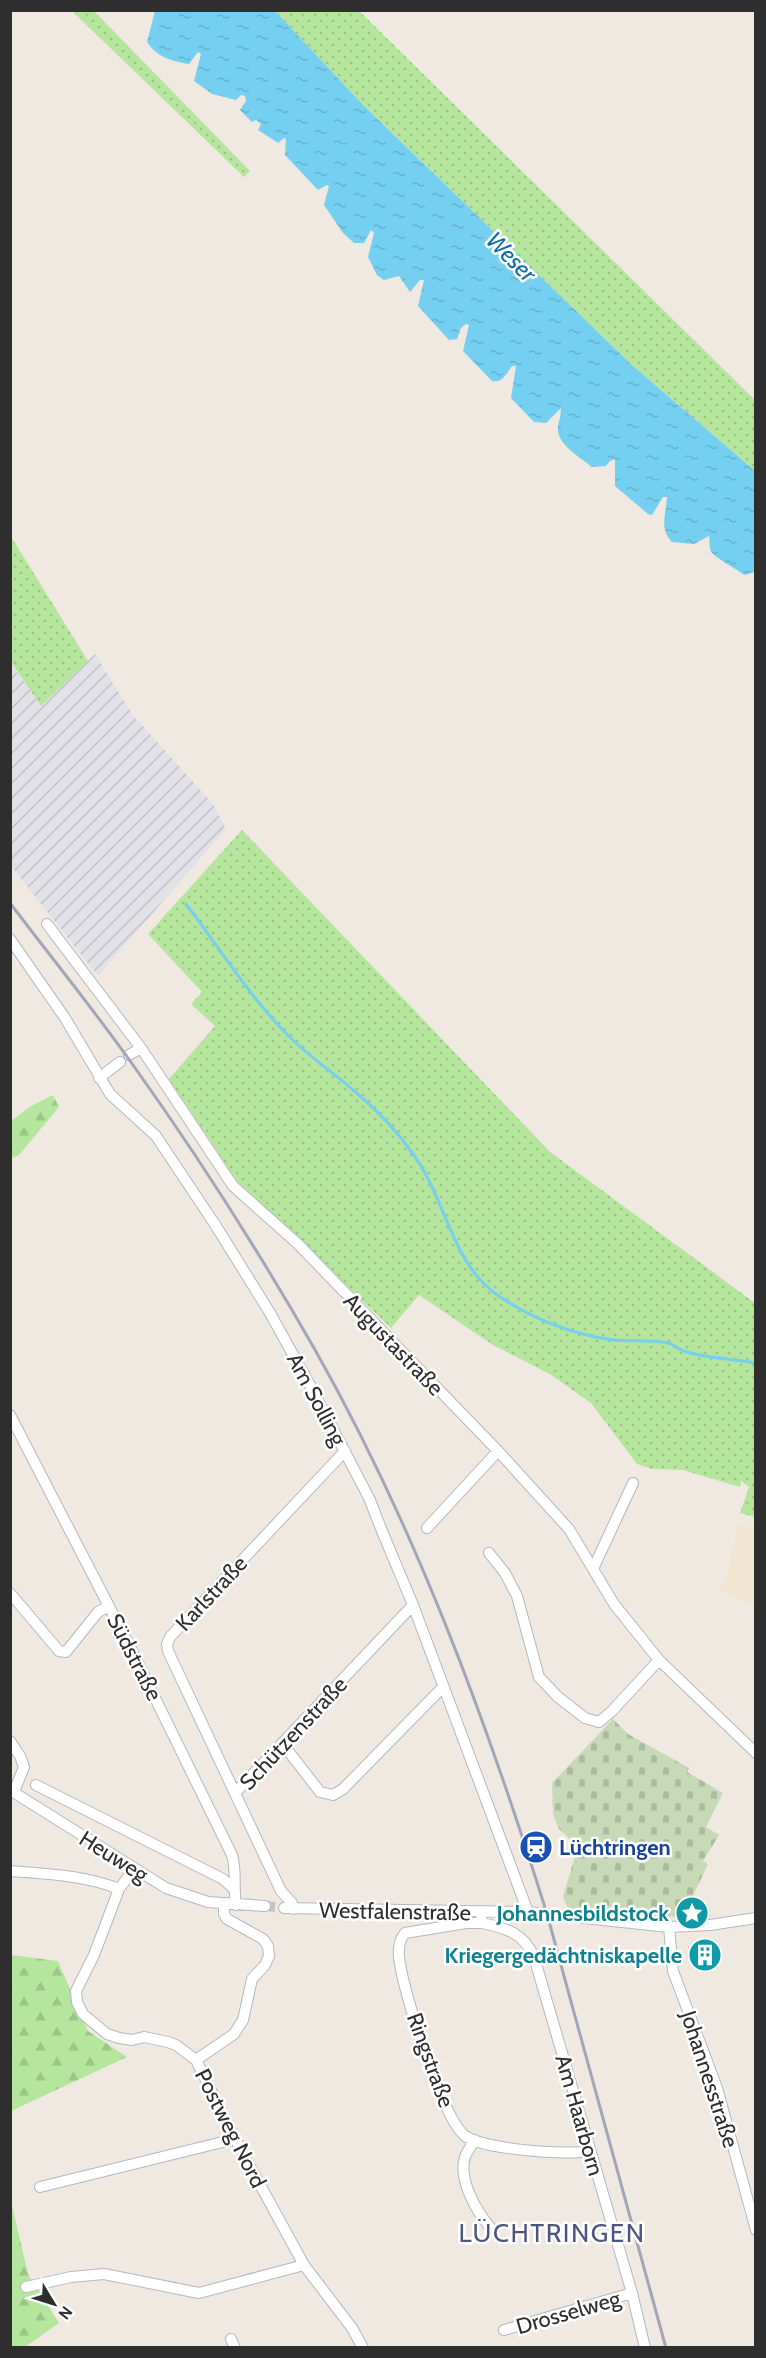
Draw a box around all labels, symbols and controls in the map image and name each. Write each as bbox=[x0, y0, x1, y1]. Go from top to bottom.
water label: Weser bbox=[480, 225, 544, 289]
street label: Augustastraße bbox=[338, 1287, 449, 1401]
street label: Am Solling bbox=[281, 1348, 353, 1451]
street label: Karlstraße bbox=[170, 1550, 253, 1637]
street label: Südstraße bbox=[101, 1609, 168, 1705]
street label: Schützenstraße bbox=[234, 1671, 353, 1796]
street label: Heuweg bbox=[74, 1825, 154, 1889]
station icon: Lüchtringen bbox=[518, 1829, 554, 1865]
place label: Lüchtringen bbox=[559, 1834, 671, 1861]
place icon: Johannesbildstock bbox=[674, 1895, 710, 1931]
street label: Westfalenstraße bbox=[319, 1897, 471, 1926]
place label: Johannesbildstock bbox=[495, 1900, 669, 1927]
building icon: Kriegergedächtniskapelle bbox=[687, 1937, 723, 1973]
place label: Kriegergedächtniskapelle bbox=[445, 1942, 682, 1969]
street label: Johannesstraße bbox=[674, 2006, 744, 2151]
street label: Ringstraße bbox=[401, 2009, 460, 2111]
street label: Am Haarborn bbox=[549, 2051, 610, 2179]
street label: Postweg Nord bbox=[189, 2064, 272, 2192]
district label: LÜCHTRINGEN bbox=[459, 2217, 645, 2249]
north arrow bbox=[24, 2274, 84, 2334]
street label: Drosselweg bbox=[513, 2284, 624, 2340]
text: N bbox=[54, 2303, 76, 2323]

